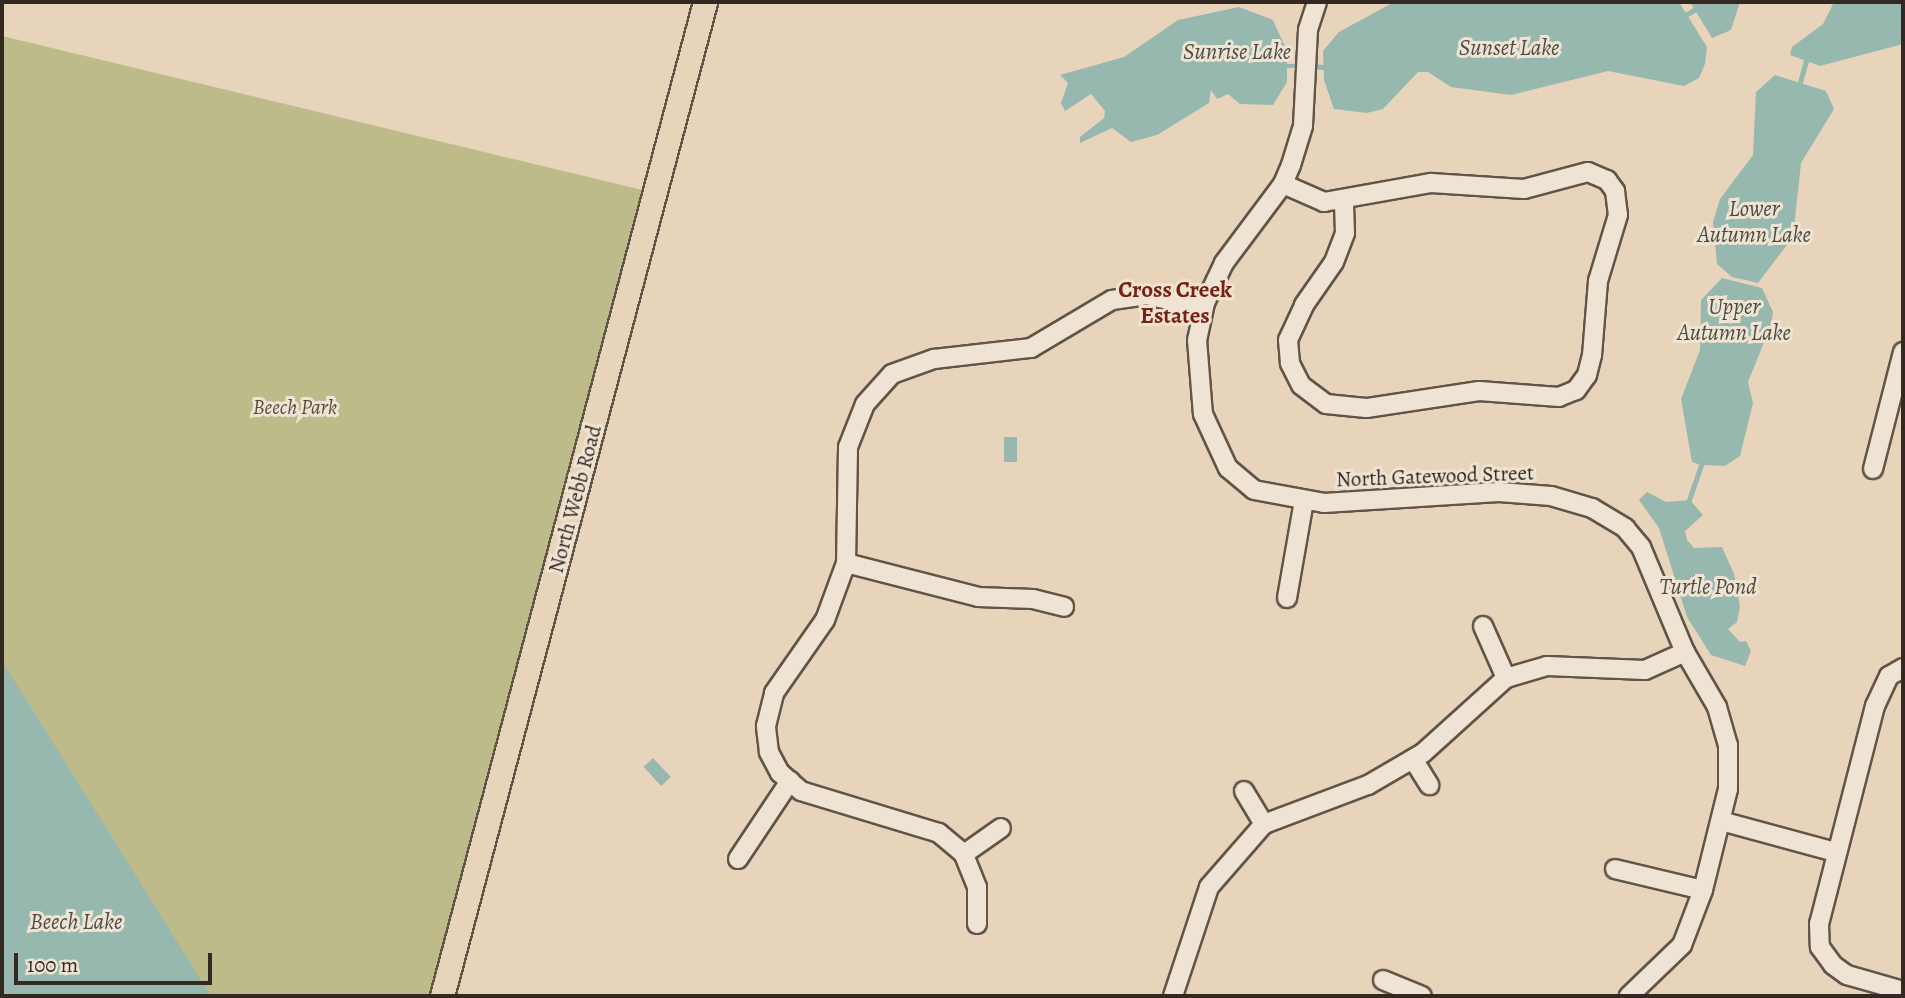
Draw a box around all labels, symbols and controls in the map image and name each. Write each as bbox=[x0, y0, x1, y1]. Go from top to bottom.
water label: Sunset Lake bbox=[1459, 34, 1559, 62]
water label: Sunrise Lake bbox=[1183, 38, 1291, 66]
water label: Lower Autumn Lake bbox=[1697, 195, 1811, 249]
district label: Cross Creek Estates bbox=[1118, 276, 1232, 330]
water label: Upper Autumn Lake bbox=[1677, 293, 1791, 347]
park label: Beech Park bbox=[253, 394, 337, 420]
street label: North Webb Road bbox=[543, 422, 607, 576]
street label: North Gatewood Street bbox=[1336, 460, 1534, 492]
water label: Turtle Pond bbox=[1659, 573, 1757, 601]
water label: Beech Lake bbox=[30, 908, 122, 936]
scale bar bbox=[18, 939, 215, 983]
text: 100 m bbox=[27, 951, 78, 979]

